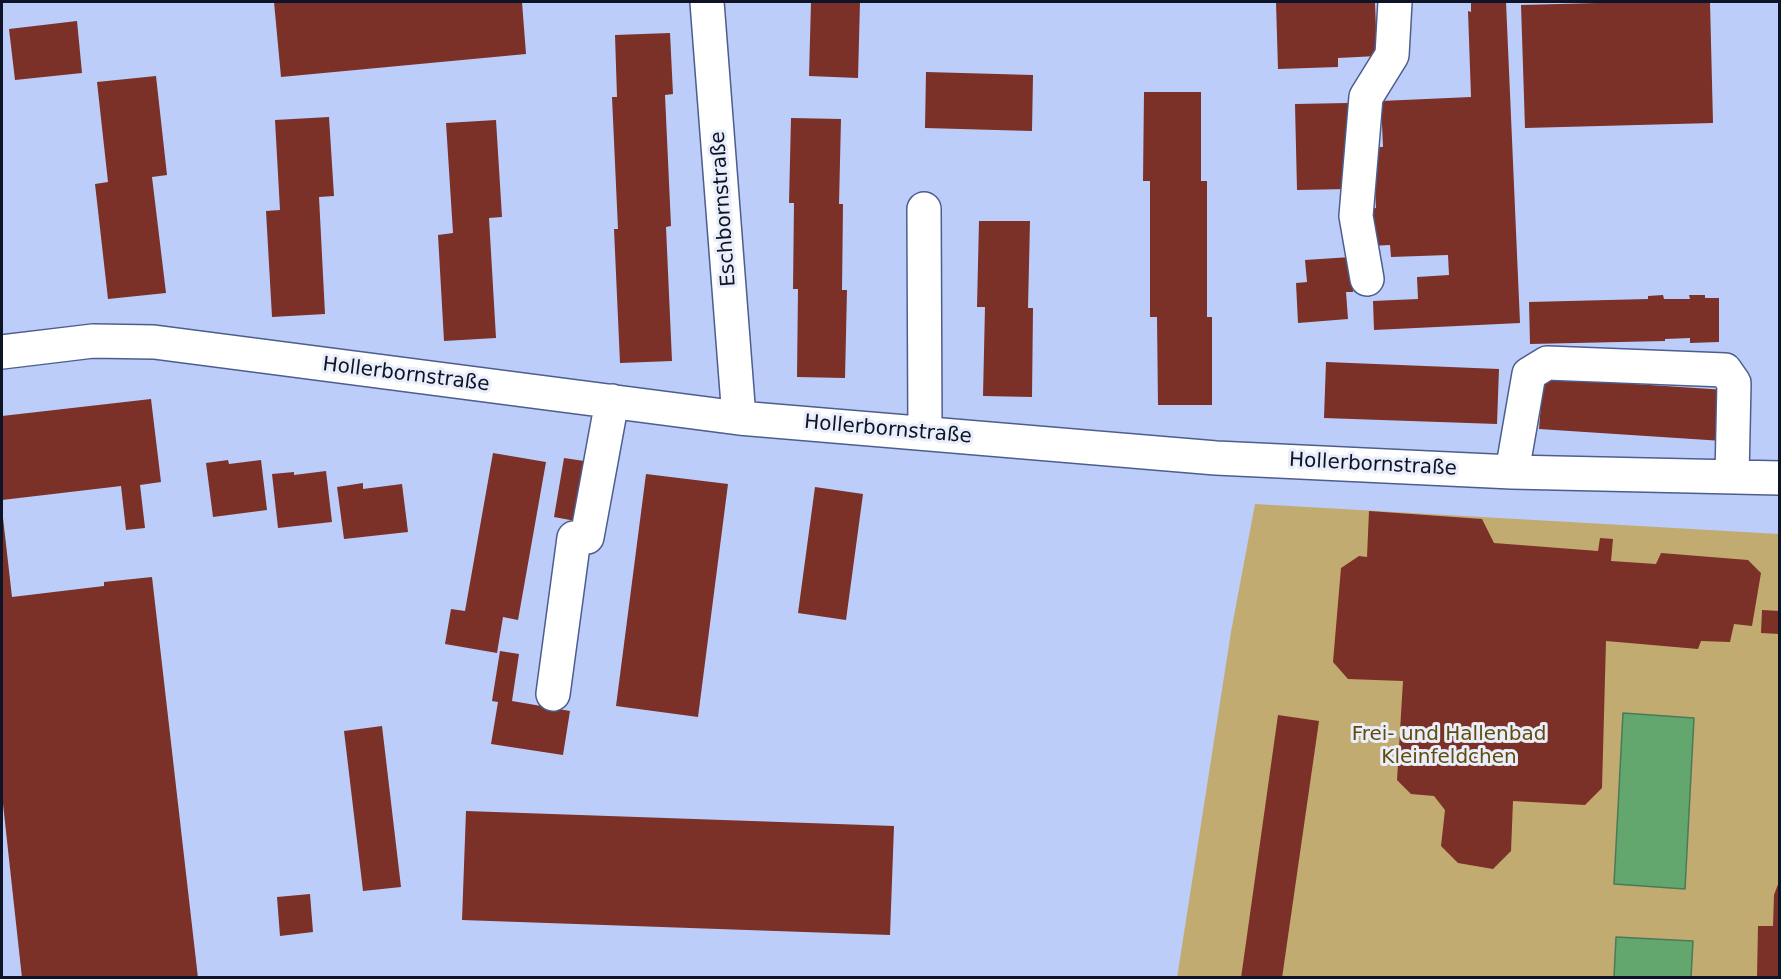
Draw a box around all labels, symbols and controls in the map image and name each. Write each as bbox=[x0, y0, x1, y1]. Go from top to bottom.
street label: Eschbornstraße bbox=[707, 130, 741, 288]
street label: Hollerbornstraße bbox=[321, 353, 491, 397]
street label: Hollerbornstraße bbox=[803, 411, 973, 449]
street label: Hollerbornstraße bbox=[1288, 449, 1458, 481]
park label: Frei- und Hallenbad Kleinfeldchen bbox=[1352, 723, 1546, 770]

